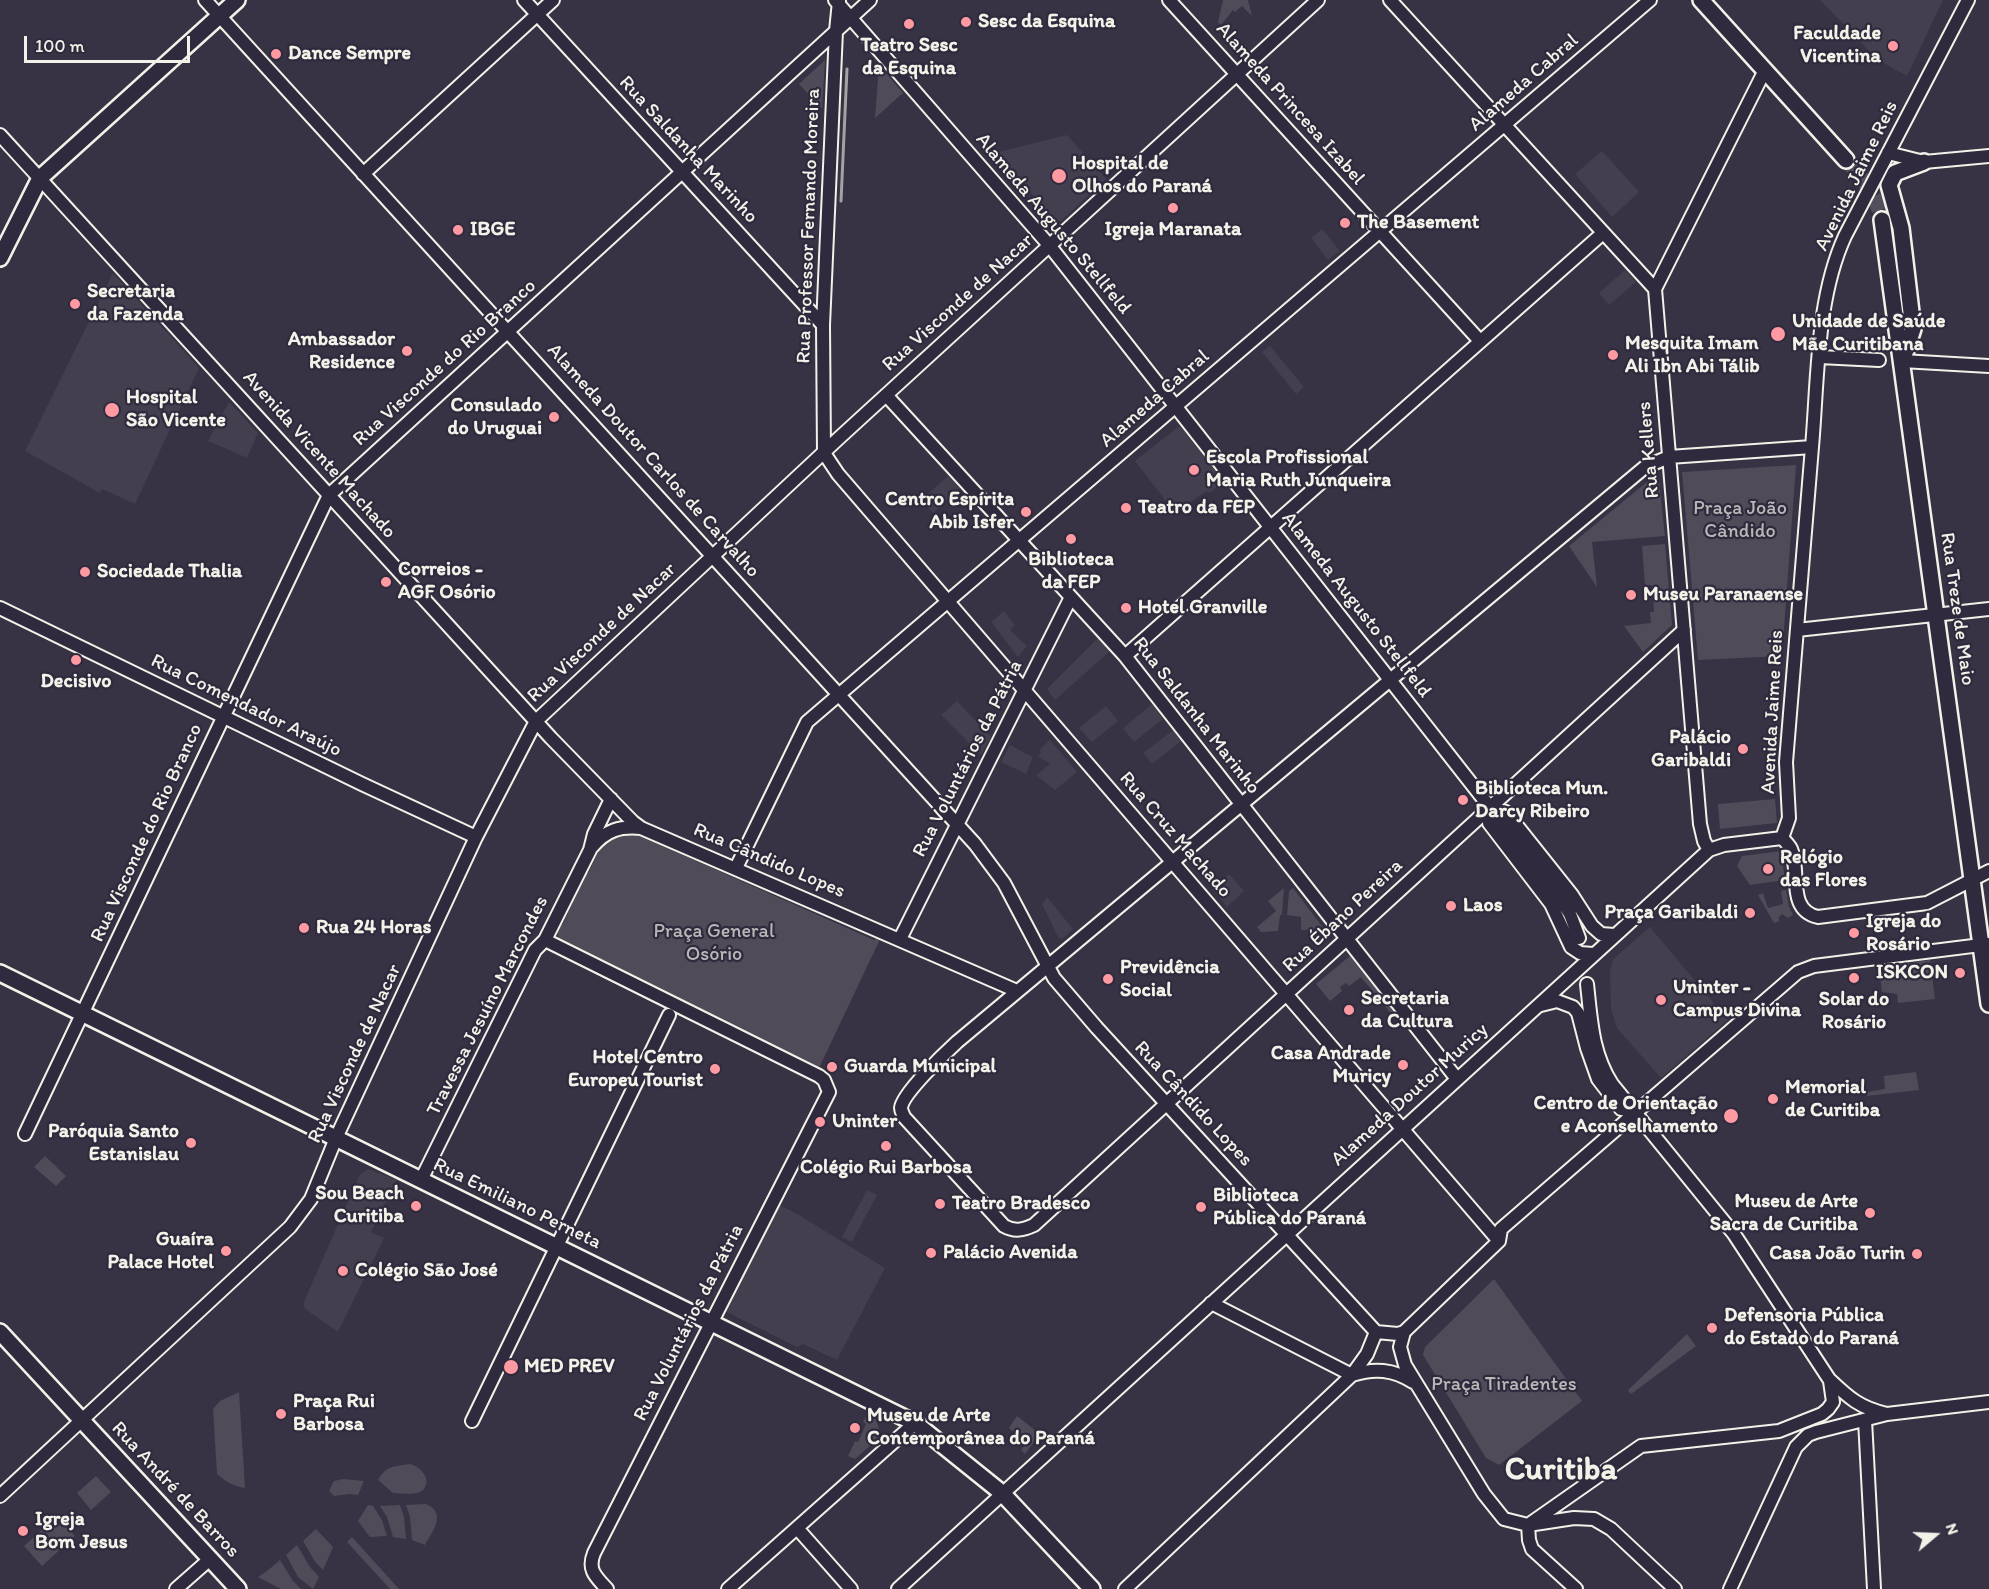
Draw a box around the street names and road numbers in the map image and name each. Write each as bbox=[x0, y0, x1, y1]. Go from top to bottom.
street label: Alameda Princesa Izabel bbox=[1211, 18, 1369, 190]
street label: Alameda Cabral bbox=[1464, 29, 1584, 137]
street label: Rua Saldanha Marinho bbox=[613, 71, 763, 229]
street label: Rua Professor Fernando Moreira bbox=[792, 88, 826, 364]
street label: Avenida Jaime Reis bbox=[1810, 97, 1904, 255]
street label: Alameda Augusto Stellfeld bbox=[970, 128, 1136, 320]
street label: Rua Visconde de Nacar bbox=[878, 229, 1038, 377]
street label: Rua Visconde do Rio Branco bbox=[348, 274, 542, 452]
street label: Alameda Doutor Carlos de Carvalho bbox=[541, 339, 765, 583]
street label: Alameda Cabral bbox=[1095, 345, 1215, 453]
street label: Avenida Vicente Machado bbox=[237, 366, 401, 544]
street label: Rua Kellers bbox=[1633, 400, 1665, 500]
street label: Alameda Augusto Stellfeld bbox=[1276, 507, 1436, 703]
street label: Rua Treze de Maio bbox=[1934, 531, 1980, 687]
street label: Rua Visconde de Nacar bbox=[523, 558, 681, 708]
street label: Avenida Jaime Reis bbox=[1757, 629, 1789, 795]
street label: Rua Saldanha Marinho bbox=[1127, 633, 1265, 799]
street label: Rua Comendador Araújo bbox=[147, 649, 345, 763]
street label: Rua Voluntários da Pátria bbox=[908, 657, 1028, 861]
street label: Rua Visconde do Rio Branco bbox=[86, 720, 208, 946]
street label: Rua Cruz Machado bbox=[1114, 767, 1236, 903]
street label: Rua Cândido Lopes bbox=[689, 818, 849, 904]
street label: Rua Ébano Pereira bbox=[1278, 854, 1408, 978]
street label: Travessa Jesuíno Marcondes bbox=[422, 892, 554, 1120]
street label: Rua Visconde de Nacar bbox=[303, 961, 407, 1147]
street label: Alameda Doutor Muricy bbox=[1327, 1018, 1493, 1172]
street label: Rua Cândido Lopes bbox=[1129, 1036, 1257, 1172]
street label: Rua Emiliano Perneta bbox=[429, 1153, 605, 1255]
street label: Rua Voluntários da Pátria bbox=[629, 1221, 749, 1425]
street label: Rua André de Barros bbox=[106, 1417, 244, 1563]

